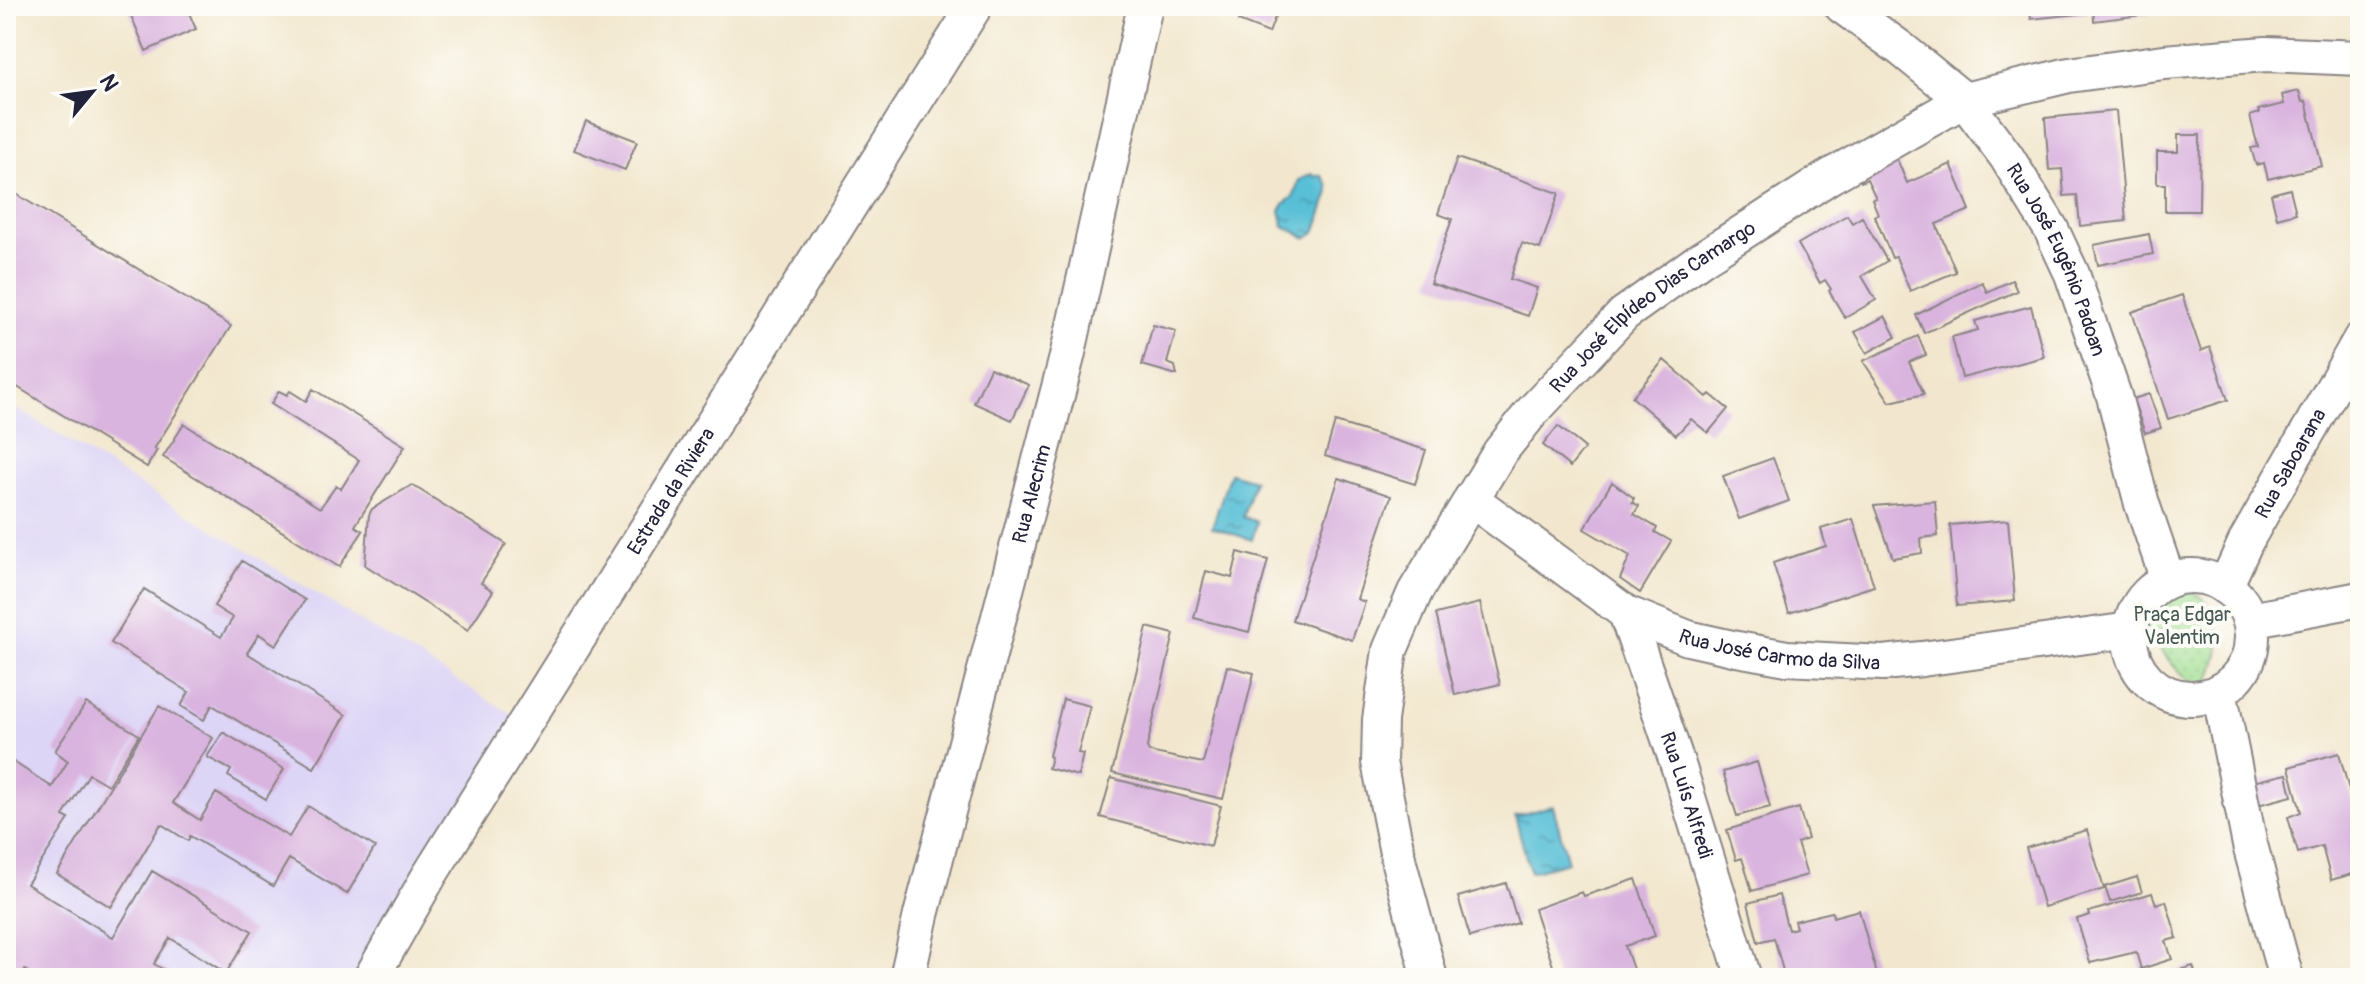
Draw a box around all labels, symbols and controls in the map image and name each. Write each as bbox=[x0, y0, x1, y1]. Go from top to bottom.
north arrow bbox=[52, 52, 132, 132]
text: N bbox=[93, 69, 125, 96]
street label: Rua José Eugênio Padoan bbox=[2001, 159, 2112, 359]
street label: Rua José Elpídeo Dias Camargo bbox=[1544, 215, 1760, 398]
street label: Rua Saboarana bbox=[2249, 404, 2331, 523]
street label: Estrada da Riviera bbox=[621, 423, 720, 559]
street label: Rua Alecrim bbox=[1006, 442, 1056, 546]
park label: Praça Edgar Valentim bbox=[2133, 602, 2231, 650]
street label: Rua José Carmo da Silva bbox=[1675, 623, 1881, 675]
street label: Rua Luís Alfredi bbox=[1655, 728, 1719, 861]

